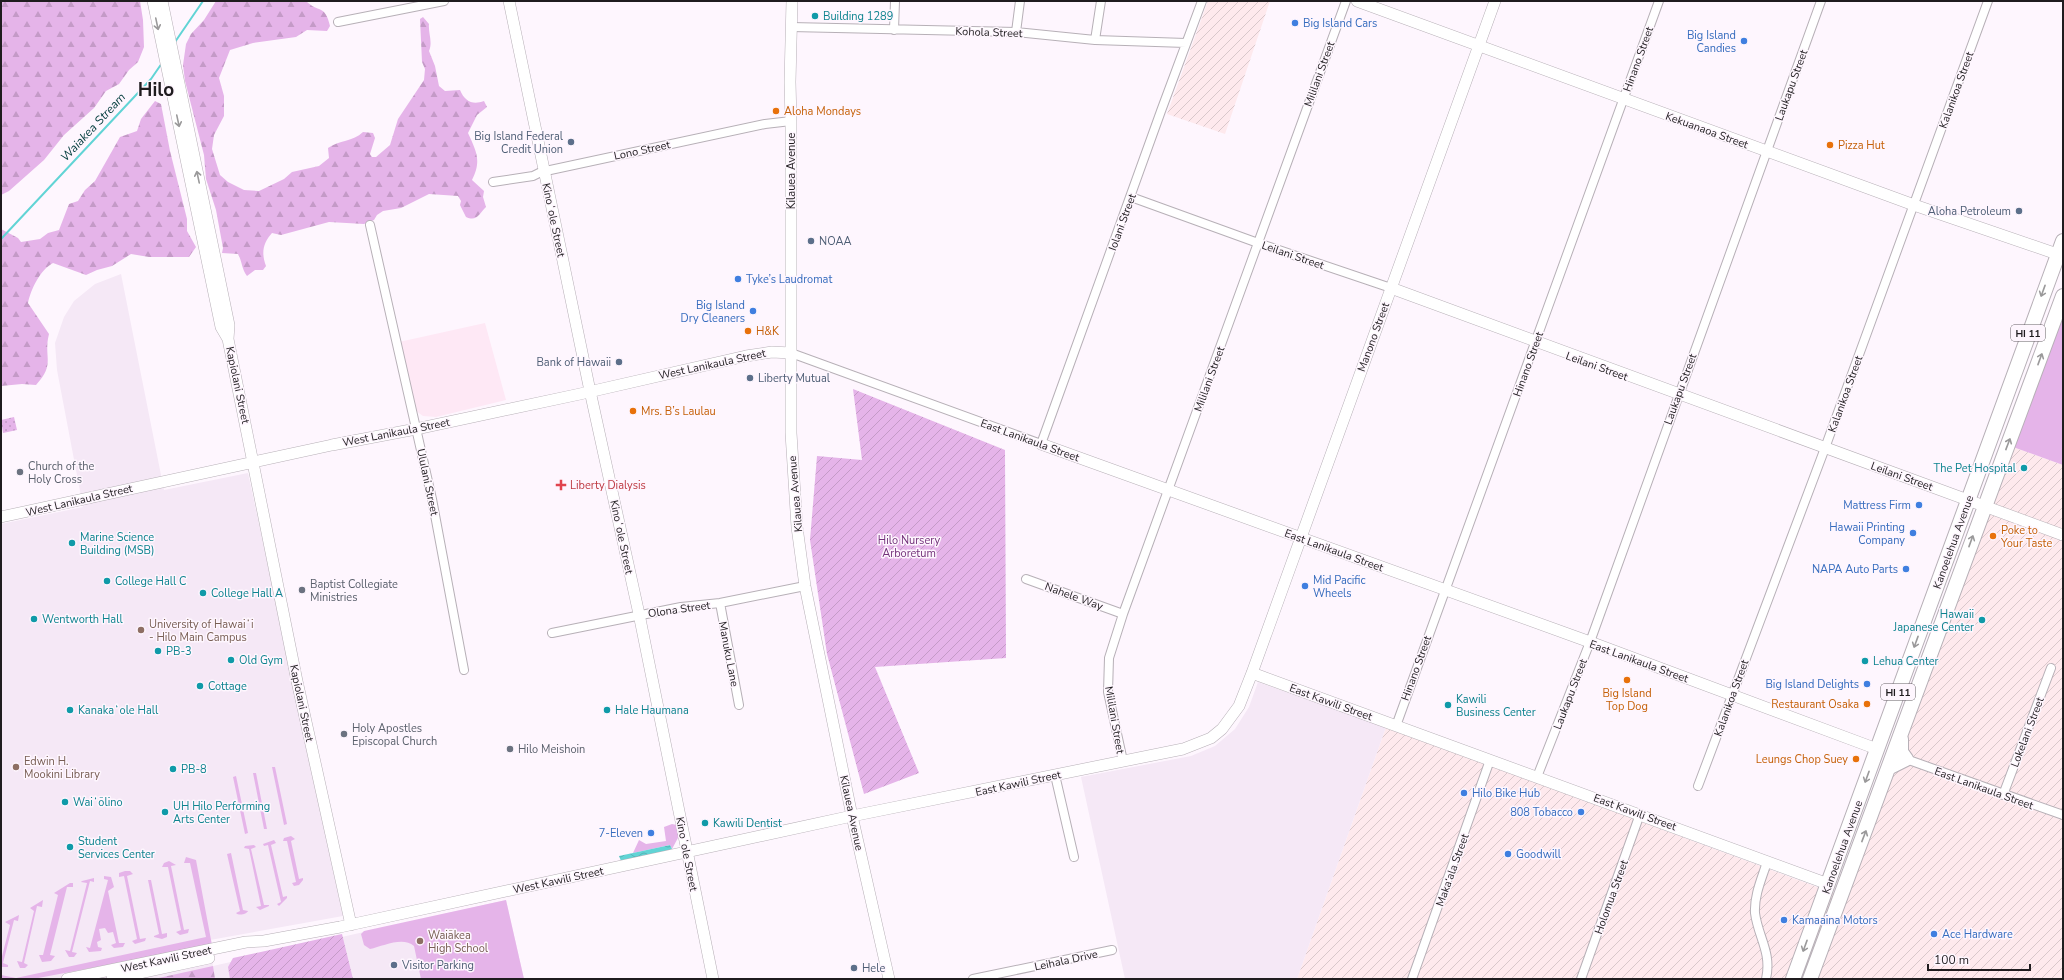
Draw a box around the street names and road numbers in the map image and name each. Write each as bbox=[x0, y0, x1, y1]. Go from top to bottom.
street label: Kohola Street bbox=[955, 24, 1023, 41]
street label: Hinano Street bbox=[1620, 24, 1657, 94]
street label: Mililani Street bbox=[1301, 39, 1338, 109]
street label: Laukapu Street bbox=[1772, 47, 1811, 123]
street label: Kalanikoa Street bbox=[1936, 50, 1977, 131]
street label: Kekuanaoa Street bbox=[1663, 109, 1750, 152]
street label: Kilauea Avenue bbox=[784, 133, 799, 209]
street label: Lono Street bbox=[613, 137, 672, 164]
street label: Kinoʻole Street bbox=[538, 182, 569, 259]
street label: Iolani Street bbox=[1105, 191, 1140, 253]
street label: Leilani Street bbox=[1260, 238, 1326, 273]
street label: Manono Street bbox=[1354, 300, 1393, 374]
road number: HI 11 bbox=[2011, 325, 2045, 341]
street label: Hinano Street bbox=[1510, 329, 1547, 399]
street label: Mililani Street bbox=[1191, 344, 1228, 414]
street label: Kapiolani Street bbox=[222, 345, 253, 425]
street label: West Lanikaula Street bbox=[657, 346, 767, 383]
street label: Leilani Street bbox=[1564, 348, 1630, 385]
street label: Laukapu Street bbox=[1661, 351, 1700, 427]
street label: Kalanikoa Street bbox=[1825, 354, 1866, 435]
street label: West Lanikaula Street bbox=[341, 415, 451, 450]
street label: East Lanikaula Street bbox=[978, 416, 1081, 465]
street label: Ululani Street bbox=[413, 447, 442, 517]
street label: Kilauea Avenue bbox=[785, 455, 806, 533]
street label: Leilani Street bbox=[1869, 458, 1935, 495]
street label: West Lanikaula Street bbox=[24, 481, 134, 520]
street label: Kanoelehua Avenue bbox=[1930, 493, 1977, 591]
street label: Kinoʻole Street bbox=[606, 499, 637, 576]
street label: East Lanikaula Street bbox=[1282, 526, 1385, 575]
street label: Nahele Way bbox=[1043, 579, 1105, 614]
street label: Olona Street bbox=[647, 598, 711, 621]
street label: Manuku Lane bbox=[715, 620, 742, 688]
street label: Hinano Street bbox=[1398, 633, 1435, 703]
street label: East Lanikaula Street bbox=[1587, 637, 1690, 686]
street label: Laukapu Street bbox=[1550, 656, 1591, 732]
street label: Kalanikoa Street bbox=[1711, 658, 1752, 739]
street label: Kapiolani Street bbox=[286, 663, 317, 743]
street label: East Kawili Street bbox=[1287, 681, 1374, 724]
road number: HI 11 bbox=[1881, 684, 1915, 700]
street label: Mililani Street bbox=[1101, 685, 1128, 755]
street label: Lokelani Street bbox=[2007, 695, 2048, 769]
street label: East Lanikaula Street bbox=[1932, 764, 2035, 813]
street label: East Kawili Street bbox=[974, 767, 1062, 800]
street label: Kilauea Avenue bbox=[836, 774, 867, 852]
street label: East Kawili Street bbox=[1591, 791, 1678, 834]
street label: Kanoelehua Avenue bbox=[1819, 798, 1866, 896]
street label: Kinoʻole Street bbox=[672, 816, 701, 893]
street label: Maka‘ala Street bbox=[1432, 831, 1473, 909]
street label: Holomua Street bbox=[1591, 858, 1632, 936]
street label: West Kawili Street bbox=[511, 864, 605, 897]
street label: West Kawili Street bbox=[119, 943, 213, 976]
street label: Leihala Drive bbox=[1033, 946, 1099, 975]

